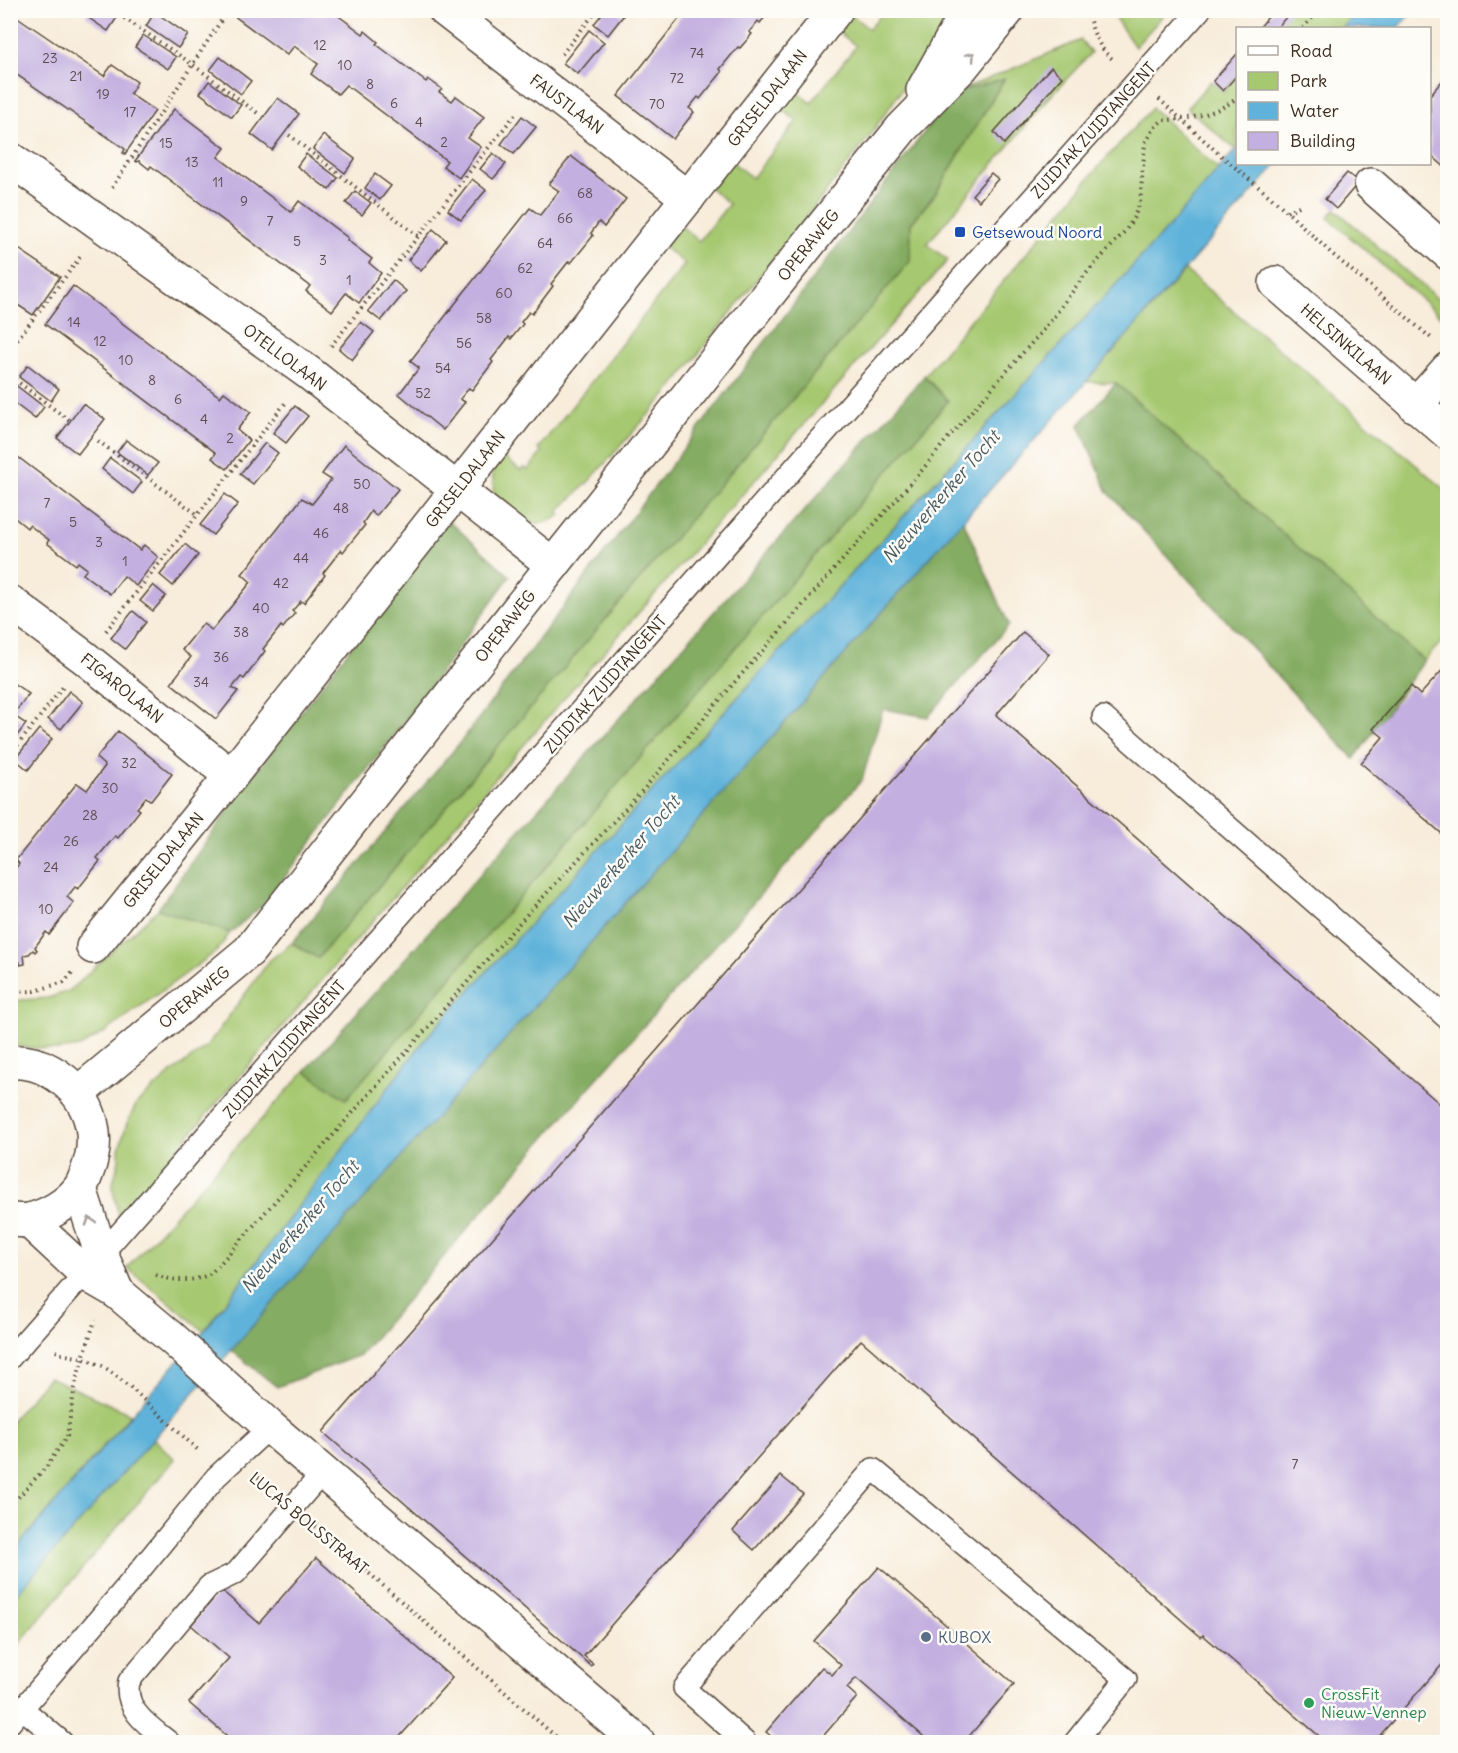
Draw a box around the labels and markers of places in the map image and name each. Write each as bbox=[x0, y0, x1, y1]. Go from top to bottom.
place label: Getsewoud Noord bbox=[972, 222, 1102, 242]
marker: Getsewoud Noord bbox=[953, 225, 967, 239]
place label: KUBOX bbox=[938, 1627, 991, 1647]
marker: KUBOX bbox=[919, 1630, 933, 1644]
place label: CrossFit Nieuw-Vennep bbox=[1321, 1684, 1427, 1722]
marker: CrossFit Nieuw-Vennep bbox=[1302, 1696, 1316, 1710]

